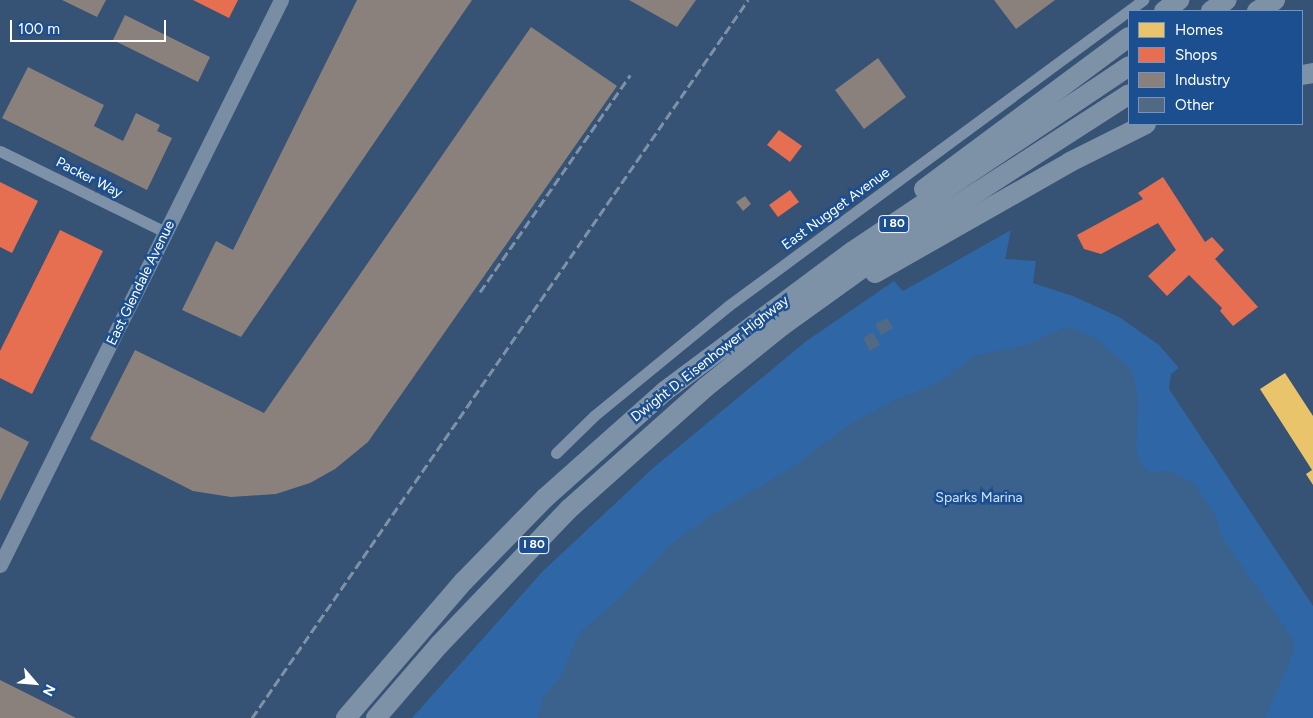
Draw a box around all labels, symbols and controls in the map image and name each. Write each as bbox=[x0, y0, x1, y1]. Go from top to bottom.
scale bar bbox=[12, 10, 169, 42]
legend bbox=[1128, 10, 1303, 125]
text: 100 m bbox=[18, 20, 60, 38]
text: Homes bbox=[1175, 21, 1223, 39]
text: Shops bbox=[1175, 46, 1217, 64]
text: Industry bbox=[1175, 71, 1230, 89]
text: Other bbox=[1175, 96, 1214, 114]
street label: Packer Way bbox=[53, 154, 125, 202]
street label: East Nugget Avenue bbox=[779, 164, 893, 254]
road number: I 80 bbox=[878, 214, 910, 233]
street label: East Glendale Avenue bbox=[103, 218, 179, 348]
street label: Dwight D. Eisenhower Highway bbox=[628, 292, 792, 426]
park label: Sparks Marina bbox=[935, 490, 1023, 506]
road number: I 80 bbox=[518, 536, 550, 554]
north arrow bbox=[10, 658, 60, 708]
text: N bbox=[39, 681, 59, 699]

